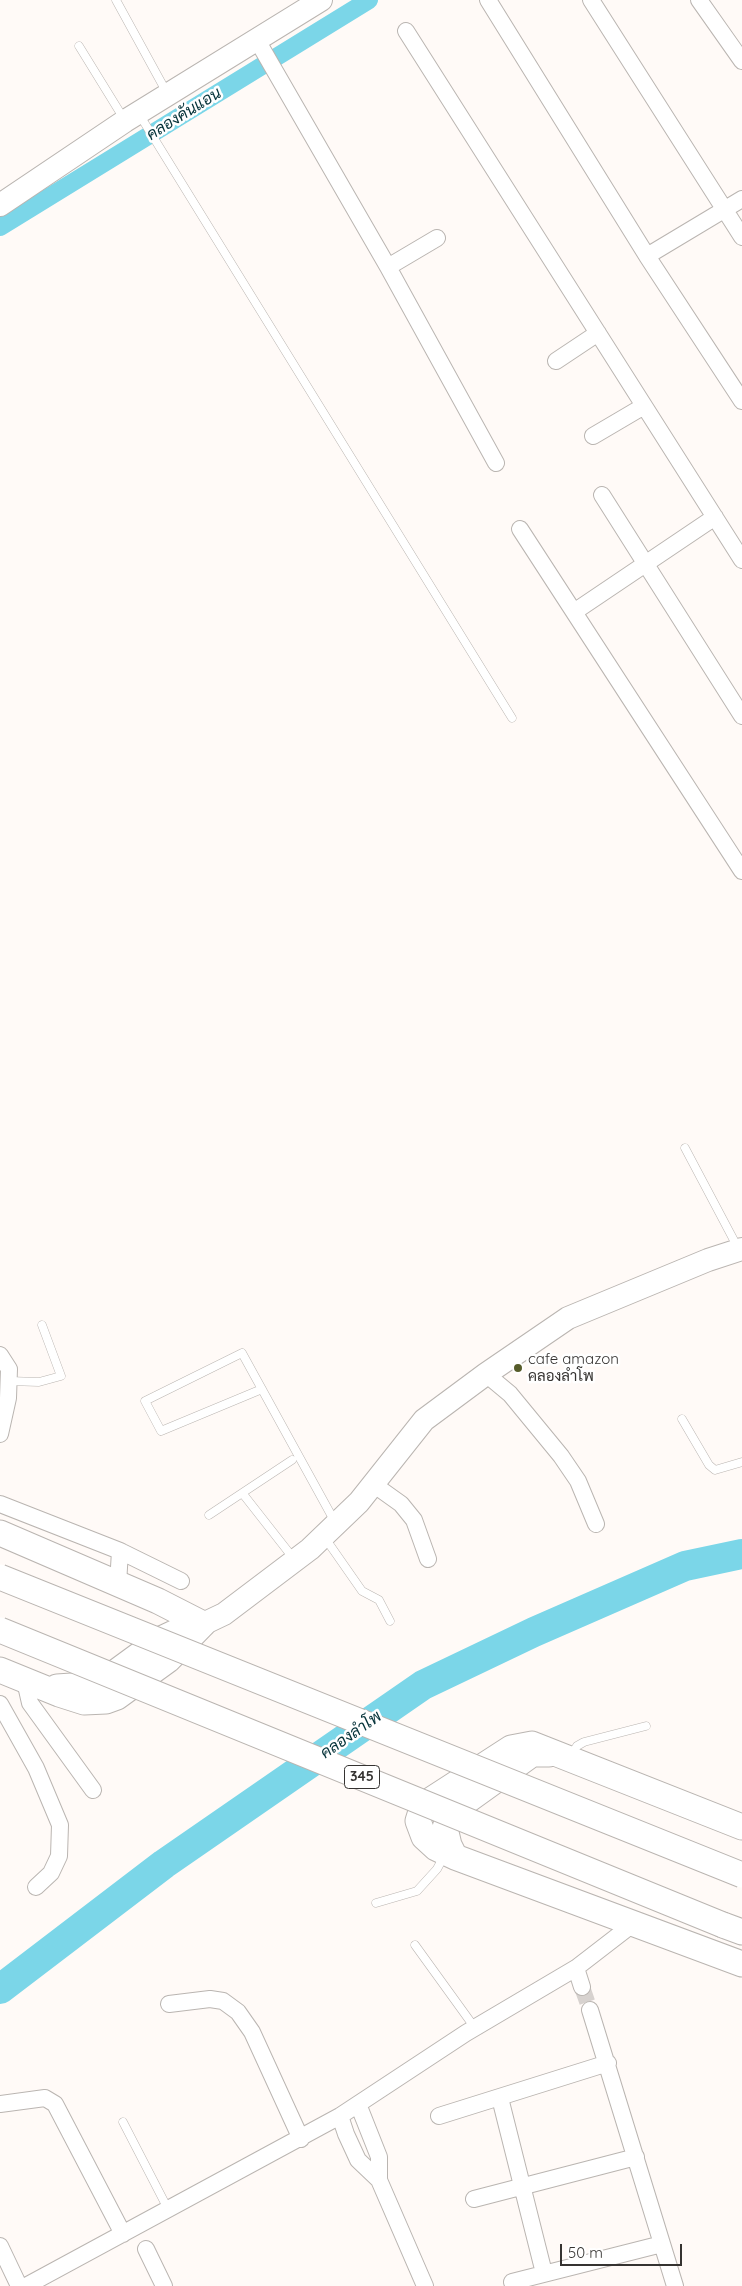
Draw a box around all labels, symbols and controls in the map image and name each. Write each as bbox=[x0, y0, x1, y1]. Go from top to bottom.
water label: คลองคันแอน bbox=[143, 84, 225, 144]
place label: cafe amazon คลองลำโพ bbox=[528, 1350, 619, 1385]
marker: cafe amazon คลองลำโพ bbox=[512, 1362, 524, 1374]
water label: คลองลำโพ bbox=[317, 1707, 385, 1763]
road number: 345 bbox=[344, 1765, 380, 1788]
scale bar bbox=[562, 2234, 684, 2266]
text: 50 m bbox=[568, 2243, 603, 2262]

